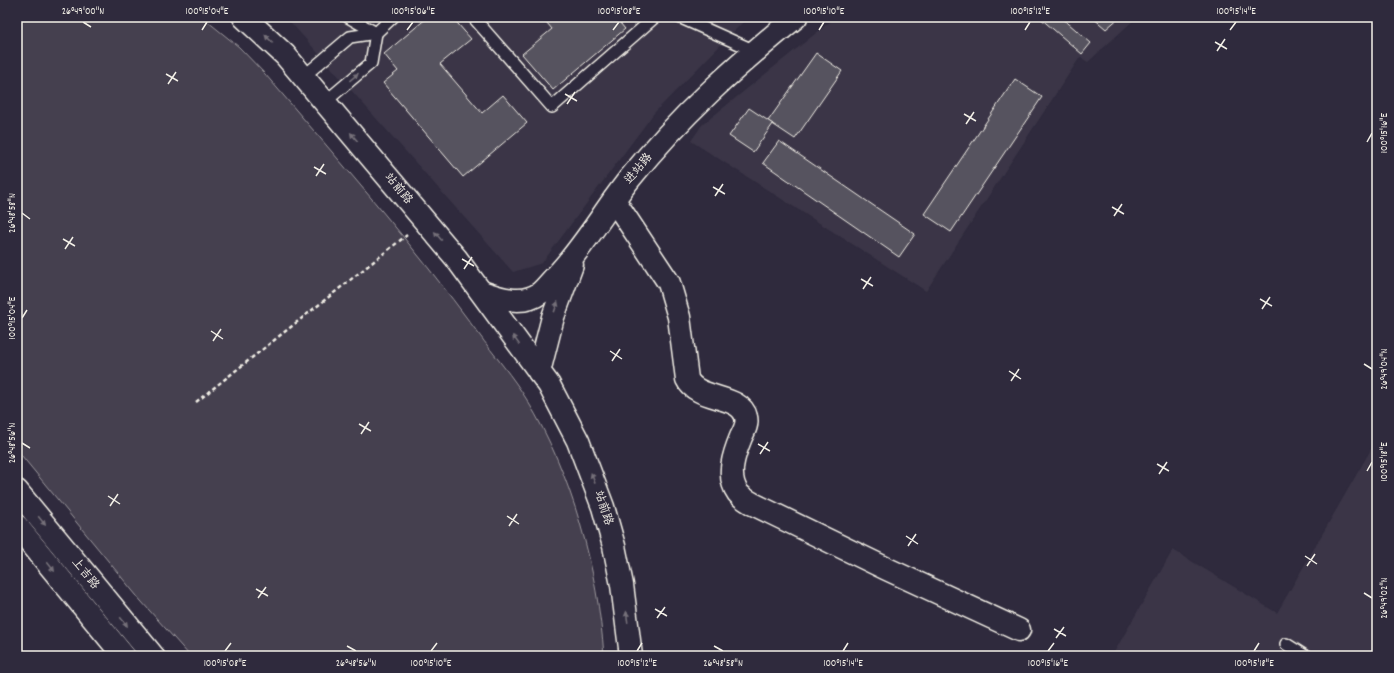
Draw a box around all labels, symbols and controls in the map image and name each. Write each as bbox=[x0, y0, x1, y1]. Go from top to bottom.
text: 26°49'00"N bbox=[62, 5, 104, 19]
text: 100°15'04"E bbox=[186, 5, 229, 19]
text: 100°15'06"E bbox=[391, 5, 435, 19]
text: 100°15'08"E bbox=[598, 5, 641, 19]
text: 100°15'10"E bbox=[804, 5, 845, 19]
text: 100°15'12"E bbox=[1010, 5, 1050, 19]
text: 100°15'14"E bbox=[1216, 5, 1256, 19]
one-way arrow bbox=[264, 34, 274, 44]
one-way arrow bbox=[349, 72, 360, 81]
text: 100°15'16"E bbox=[1378, 112, 1392, 153]
one-way arrow bbox=[350, 132, 359, 142]
street label: 进站路 bbox=[621, 150, 657, 188]
street label: 站前路 bbox=[380, 170, 416, 208]
text: 26°48'58"N bbox=[6, 193, 20, 233]
one-way arrow bbox=[434, 231, 443, 242]
text: 100°15'04"E bbox=[6, 296, 20, 339]
one-way arrow bbox=[554, 301, 560, 313]
one-way arrow bbox=[512, 335, 520, 345]
text: 26°49'04"N bbox=[1378, 348, 1392, 390]
text: 26°48'56"N bbox=[6, 423, 20, 463]
text: 100°15'18"E bbox=[1378, 442, 1392, 482]
one-way arrow bbox=[589, 471, 595, 483]
street label: 站前路 bbox=[589, 488, 617, 528]
one-way arrow bbox=[37, 516, 46, 527]
street label: 上吉路 bbox=[67, 555, 103, 593]
one-way arrow bbox=[46, 562, 55, 572]
text: 26°49'02"N bbox=[1378, 577, 1392, 619]
one-way arrow bbox=[624, 611, 630, 623]
one-way arrow bbox=[120, 616, 129, 627]
text: 100°15'08"E bbox=[204, 657, 247, 671]
text: 26°48'56"N bbox=[336, 657, 376, 671]
text: 100°15'10"E bbox=[411, 657, 452, 671]
text: 100°15'12"E bbox=[617, 657, 657, 671]
text: 26°48'58"N bbox=[703, 657, 743, 671]
text: 100°15'14"E bbox=[823, 657, 863, 671]
text: 100°15'16"E bbox=[1028, 657, 1069, 671]
text: 100°15'18"E bbox=[1234, 657, 1274, 671]

